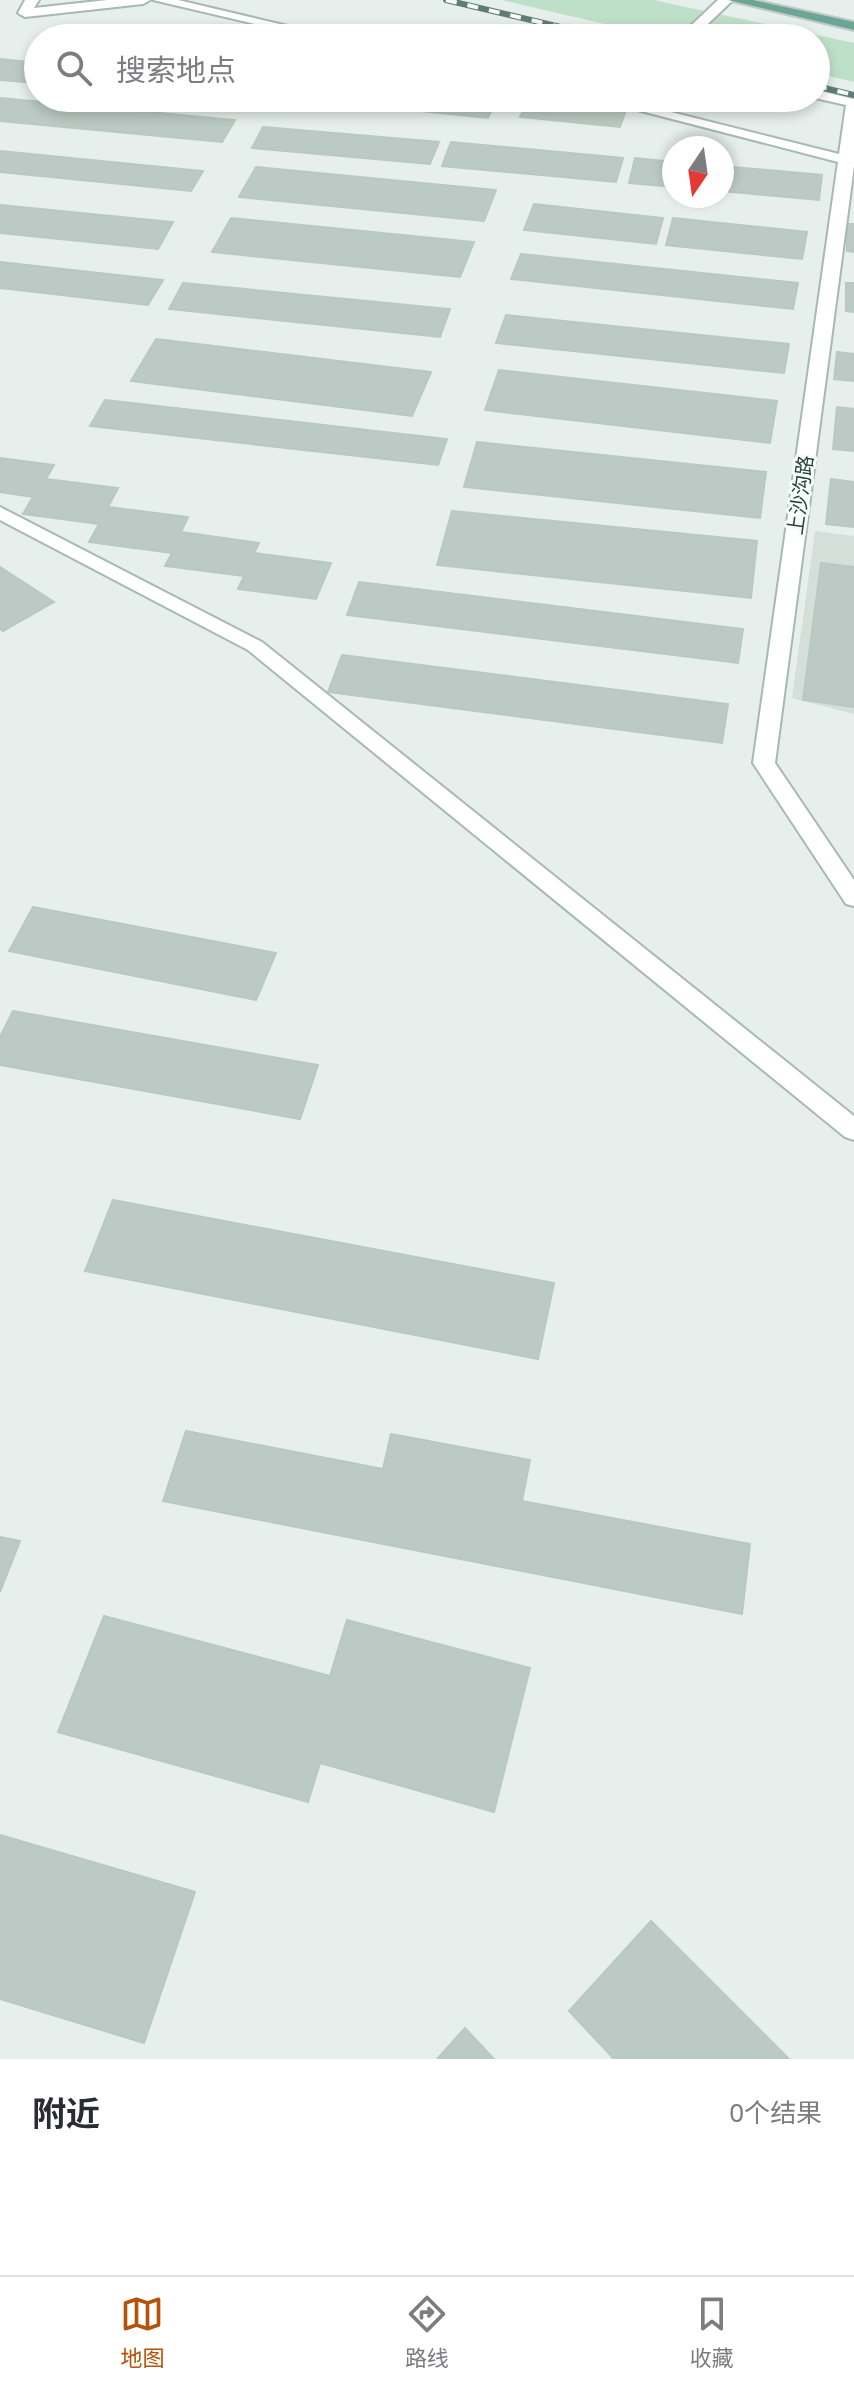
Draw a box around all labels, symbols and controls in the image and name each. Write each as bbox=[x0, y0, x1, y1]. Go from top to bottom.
search box bbox=[24, 24, 830, 112]
icon: search bbox=[52, 46, 96, 90]
text: 搜索地点 bbox=[116, 49, 236, 90]
north arrow bbox=[662, 136, 734, 208]
street label: 上沙沟路 bbox=[781, 454, 819, 536]
text: 附近 bbox=[32, 2090, 100, 2136]
text: 0个结果 bbox=[729, 2094, 822, 2130]
tab: 地图 bbox=[120, 2292, 164, 2372]
tab: 路线 bbox=[405, 2292, 449, 2372]
tab: 收藏 bbox=[690, 2292, 734, 2372]

